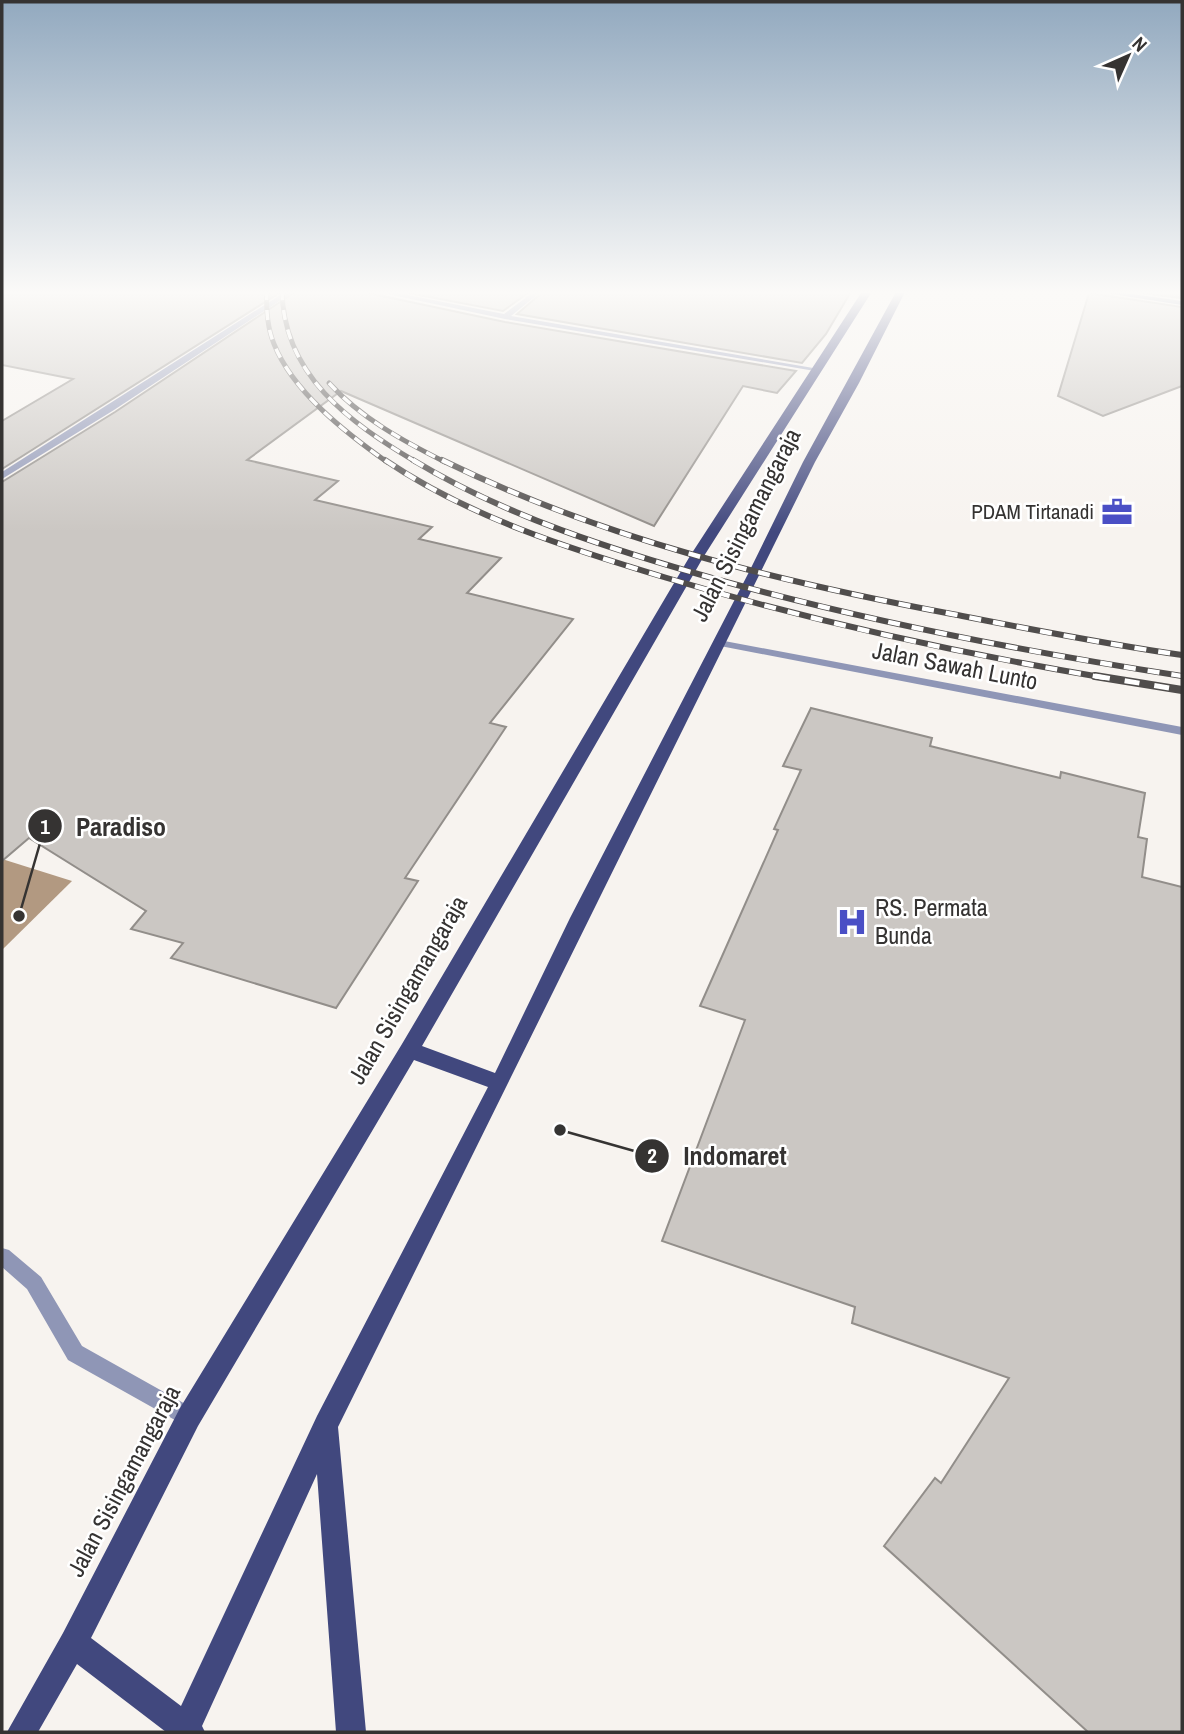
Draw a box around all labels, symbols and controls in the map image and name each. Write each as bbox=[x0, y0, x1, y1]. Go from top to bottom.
north arrow bbox=[1093, 21, 1163, 91]
text: N bbox=[1127, 31, 1153, 57]
street label: Jalan Sisingamangaraja bbox=[683, 423, 808, 626]
office icon: PDAM Tirtanadi bbox=[1100, 495, 1134, 529]
place label: PDAM Tirtanadi bbox=[971, 497, 1094, 526]
street label: Jalan Sawah Lunto bbox=[870, 633, 1040, 697]
callout: Paradiso bbox=[27, 803, 180, 850]
text: Paradiso bbox=[76, 809, 166, 844]
text: 1 bbox=[40, 812, 50, 841]
street label: Jalan Sisingamangaraja bbox=[340, 890, 474, 1089]
place label: RS. Permata Bunda bbox=[875, 891, 988, 951]
hospital icon: RS. Permata Bunda bbox=[835, 905, 869, 939]
callout: Indomaret bbox=[635, 1132, 801, 1179]
text: Indomaret bbox=[683, 1138, 787, 1173]
text: 2 bbox=[647, 1141, 657, 1170]
street label: Jalan Sisingamangaraja bbox=[59, 1379, 187, 1582]

